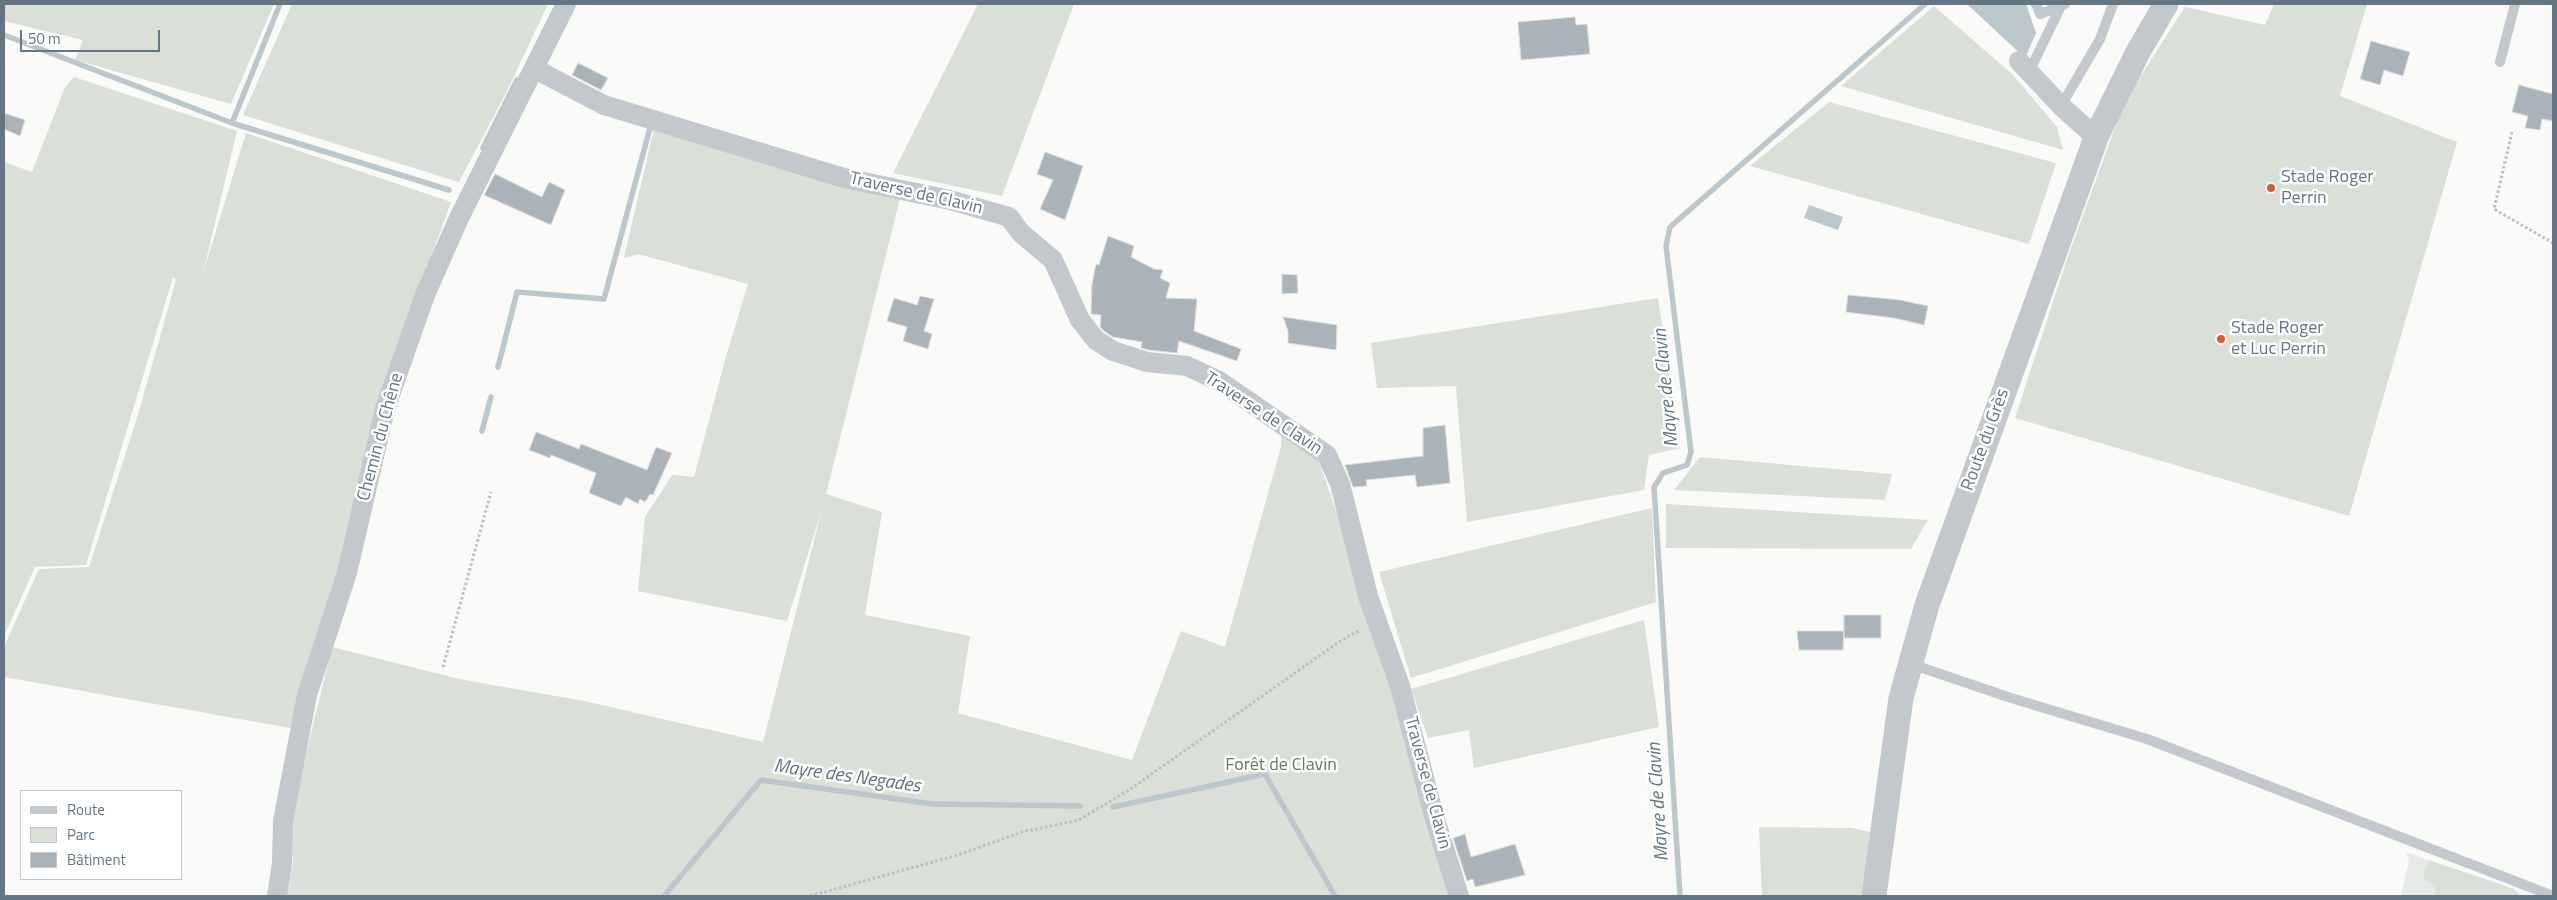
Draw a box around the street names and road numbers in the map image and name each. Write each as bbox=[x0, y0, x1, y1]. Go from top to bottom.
street label: Traverse de Clavin bbox=[847, 168, 985, 220]
street label: Traverse de Clavin bbox=[1200, 368, 1326, 460]
street label: Chemin du Chêne bbox=[354, 371, 408, 503]
street label: Route du Grès bbox=[1958, 386, 2014, 494]
street label: Traverse de Clavin bbox=[1399, 715, 1455, 851]

